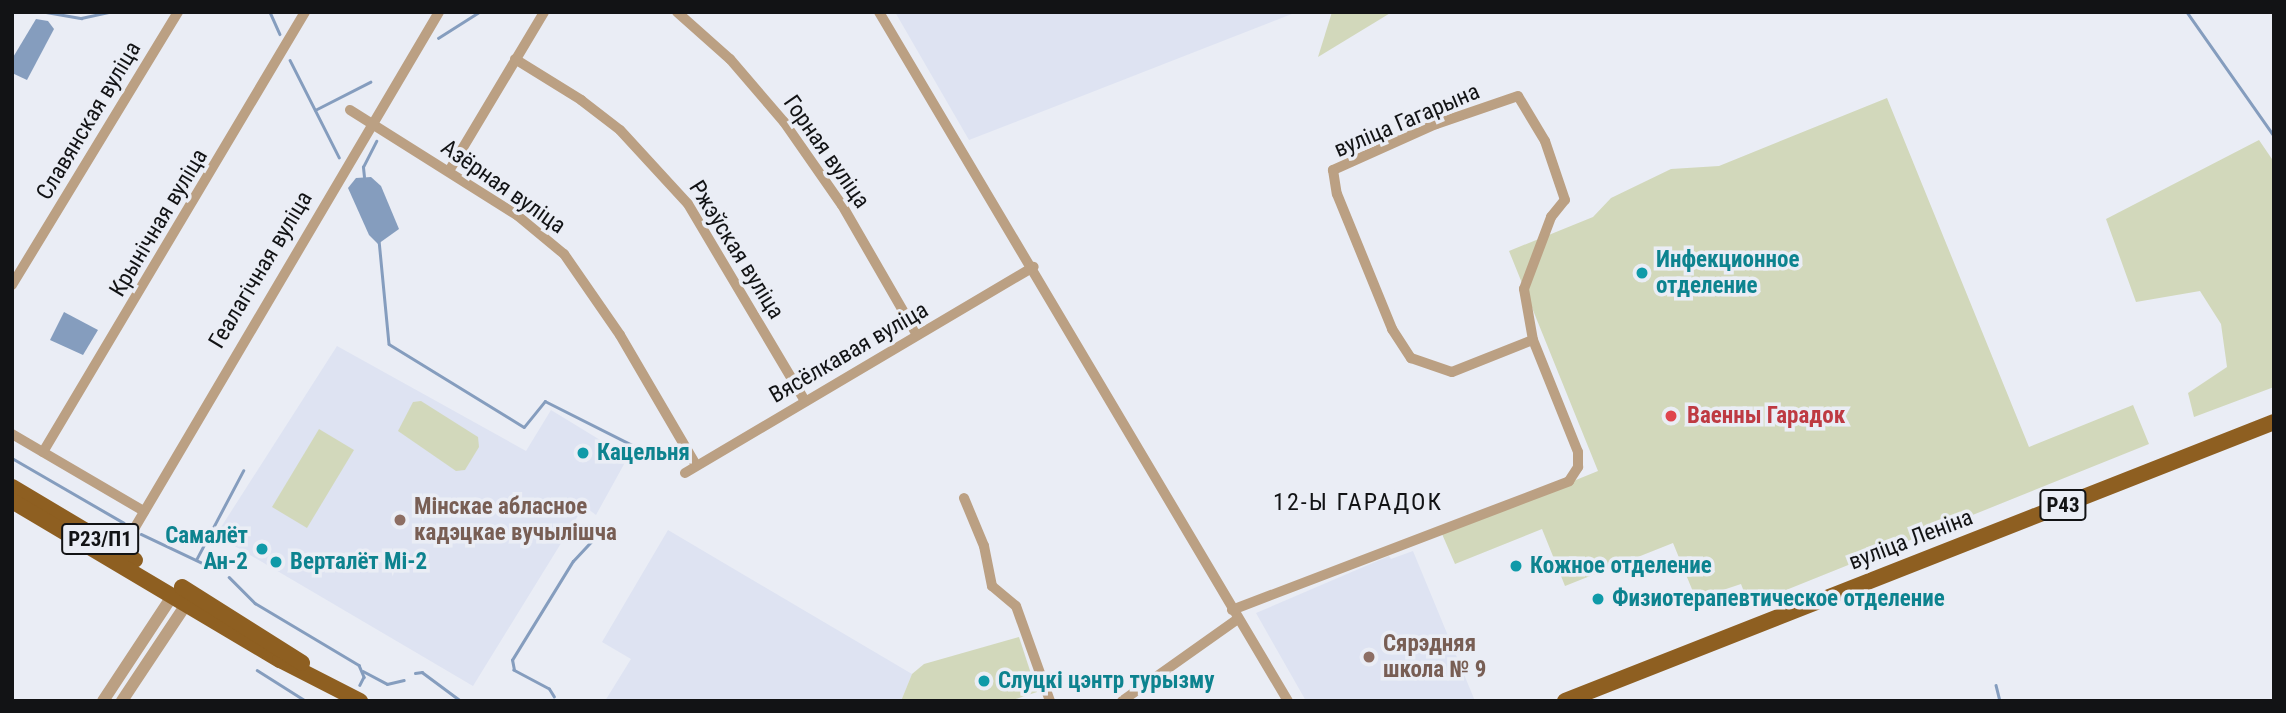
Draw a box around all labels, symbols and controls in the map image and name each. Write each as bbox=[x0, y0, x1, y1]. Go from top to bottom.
street label: Славянская вуліца bbox=[31, 37, 147, 205]
street label: вуліца Гагарына bbox=[1330, 78, 1484, 164]
street label: Горная вуліца bbox=[777, 90, 875, 214]
street label: Азёрная вуліца bbox=[436, 134, 570, 240]
street label: Крынічная вуліца bbox=[104, 144, 214, 302]
street label: Ржэўская вуліца bbox=[682, 176, 790, 324]
street label: Геалагічная вуліца bbox=[203, 186, 319, 354]
place label: Инфекционное отделение bbox=[1656, 246, 1799, 300]
marker: Инфекционное отделение bbox=[1634, 265, 1650, 281]
street label: Вясёлкавая вуліца bbox=[765, 296, 933, 410]
place label: Ваенны Гарадок bbox=[1687, 402, 1845, 430]
marker: Ваенны Гарадок bbox=[1661, 406, 1681, 426]
place label: Кацельня bbox=[597, 439, 690, 467]
marker: Кацельня bbox=[575, 445, 591, 461]
road number: Р43 bbox=[2038, 488, 2088, 522]
district label: 12-Ы ГАРАДОК bbox=[1275, 489, 1441, 517]
place label: Мінскае абласное кадэцкае вучылішча bbox=[414, 493, 617, 547]
street label: вуліца Леніна bbox=[1845, 504, 1977, 576]
marker: Мінскае абласное кадэцкае вучылішча bbox=[392, 512, 408, 528]
road number: Р23/П1 bbox=[60, 522, 140, 556]
place label: Самалёт Ан-2 bbox=[165, 522, 248, 576]
marker: Самалёт Ан-2 bbox=[254, 541, 270, 557]
place label: Верталёт Мі-2 bbox=[290, 548, 427, 576]
place label: Кожное отделение bbox=[1530, 552, 1712, 580]
marker: Верталёт Мі-2 bbox=[268, 554, 284, 570]
marker: Кожное отделение bbox=[1508, 558, 1524, 574]
place label: Физиотерапевтическое отделение bbox=[1612, 585, 1945, 613]
marker: Физиотерапевтическое отделение bbox=[1590, 591, 1606, 607]
place label: Сярэдняя школа № 9 bbox=[1383, 630, 1486, 684]
marker: Сярэдняя школа № 9 bbox=[1361, 649, 1377, 665]
place label: Слуцкі цэнтр турызму bbox=[998, 667, 1214, 695]
marker: Слуцкі цэнтр турызму bbox=[976, 673, 992, 689]

